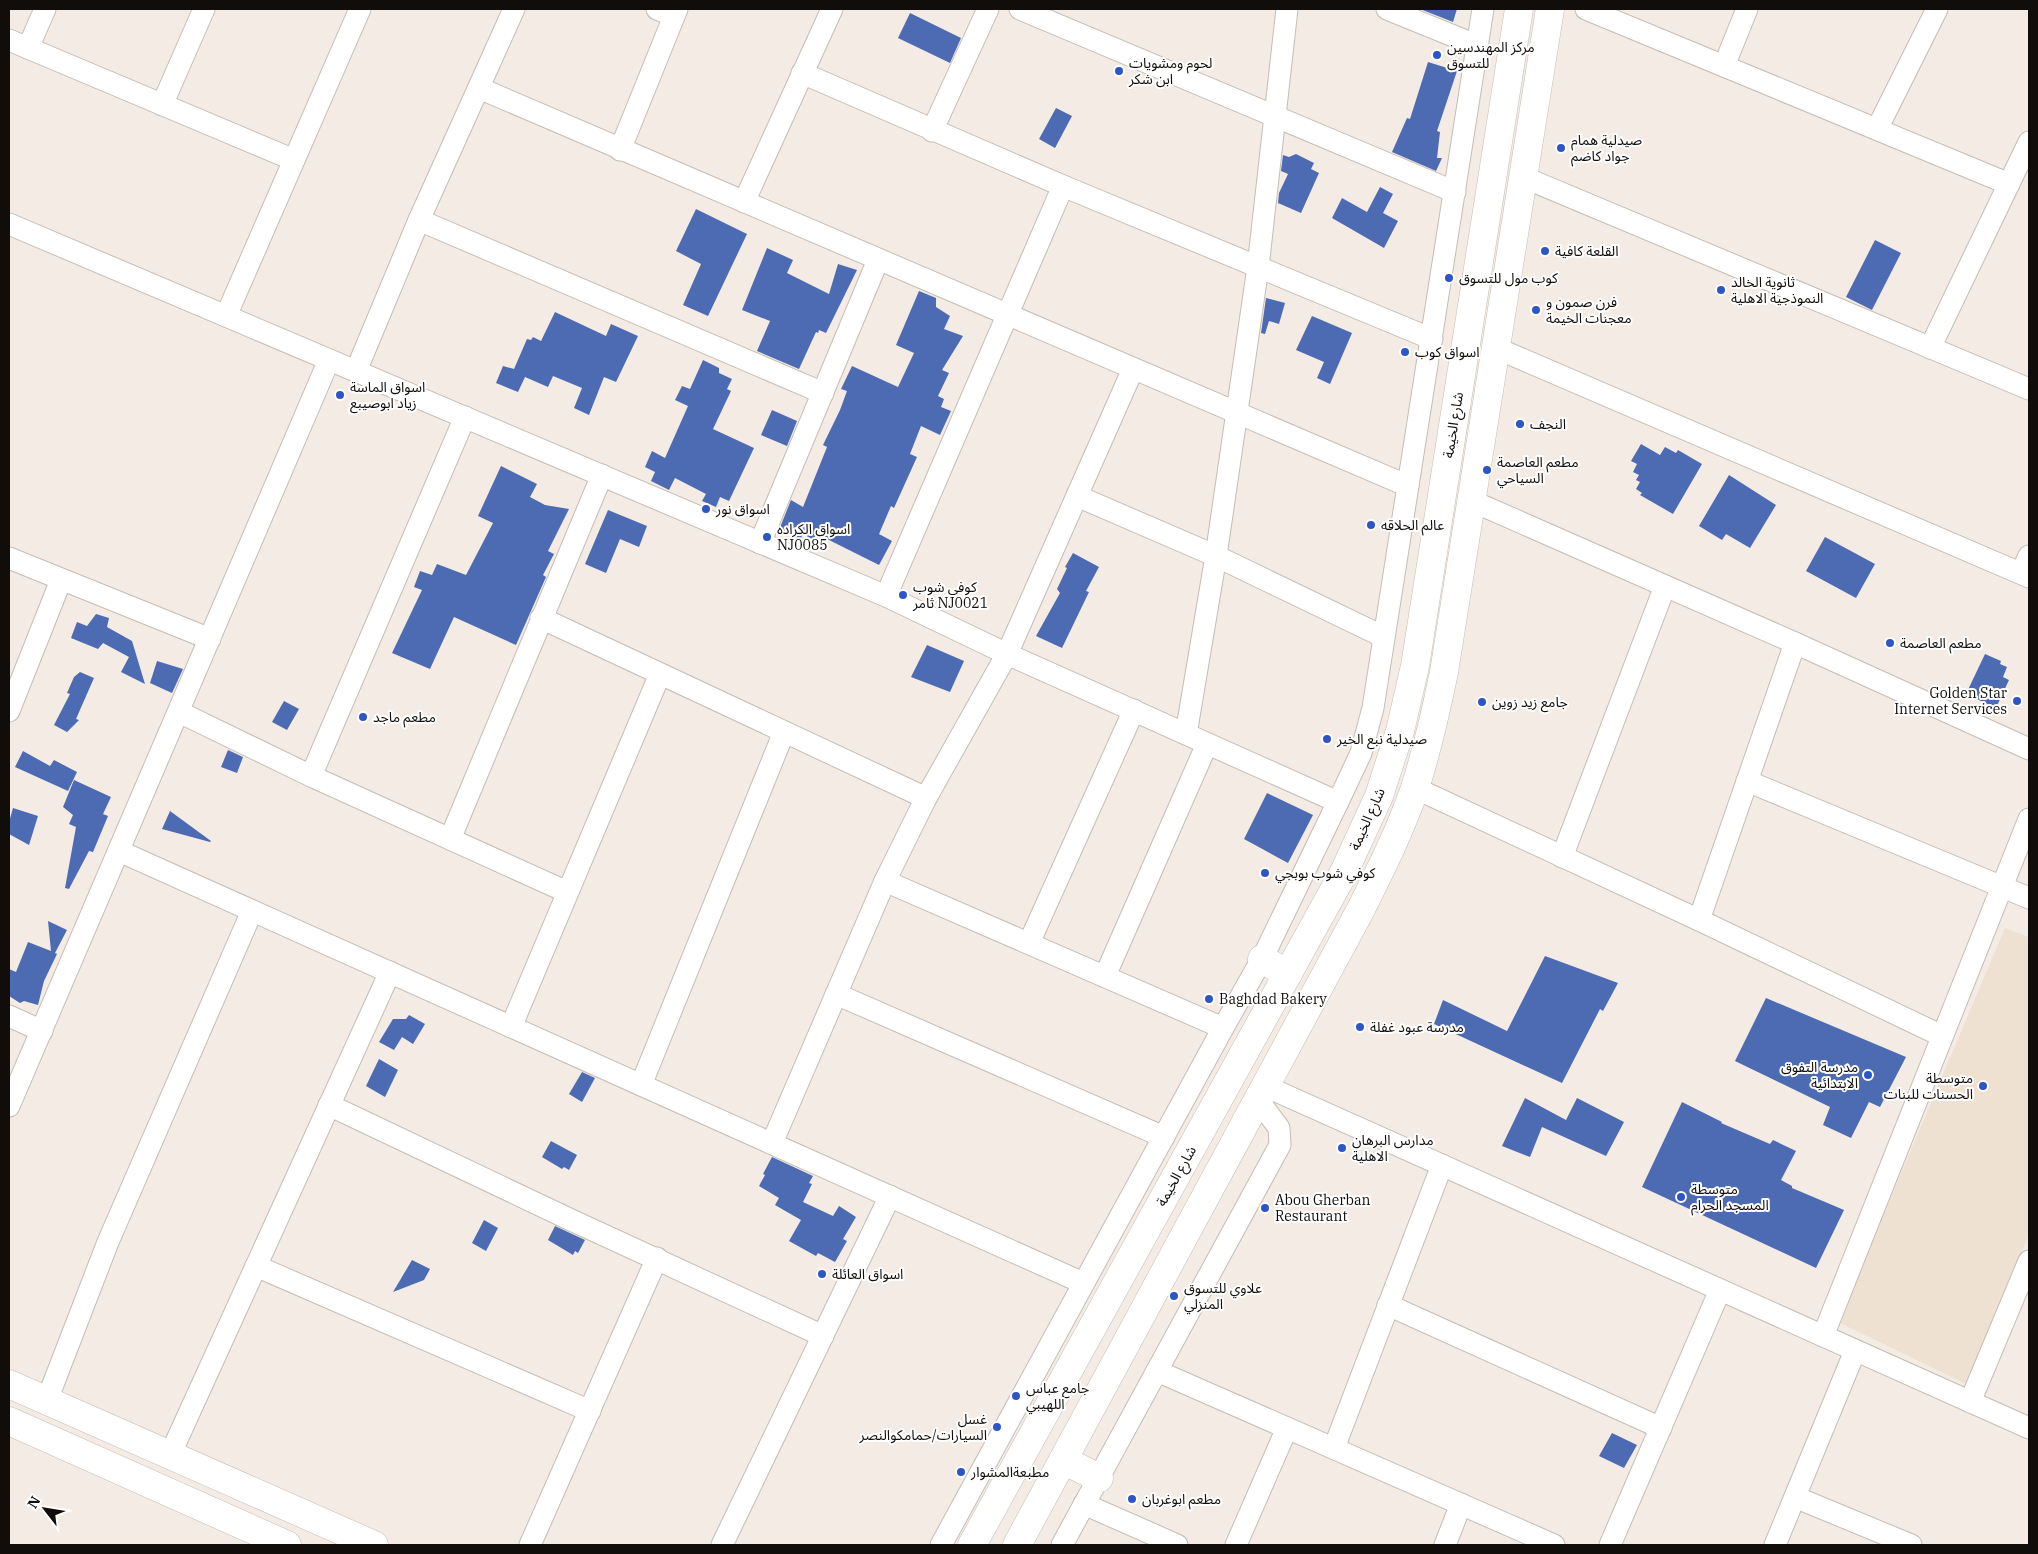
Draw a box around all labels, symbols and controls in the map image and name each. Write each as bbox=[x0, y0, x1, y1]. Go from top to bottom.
place label: مركز المهندسين للتسوق bbox=[1447, 38, 1535, 72]
marker: مركز المهندسين للتسوق bbox=[1431, 49, 1443, 61]
place label: لحوم ومشويات ابن شكر bbox=[1128, 54, 1212, 88]
marker: لحوم ومشويات ابن شكر bbox=[1113, 65, 1125, 77]
place label: صيدلية همام جواد كاضم bbox=[1571, 131, 1643, 167]
marker: صيدلية همام جواد كاضم bbox=[1555, 142, 1567, 154]
place label: القلعة كافية bbox=[1555, 242, 1619, 260]
marker: القلعة كافية bbox=[1539, 245, 1551, 257]
place label: كوب مول للتسوق bbox=[1459, 269, 1558, 287]
marker: كوب مول للتسوق bbox=[1443, 272, 1455, 284]
place label: ثانوية الخالد النموذجية الاهلية bbox=[1731, 273, 1823, 307]
marker: ثانوية الخالد النموذجية الاهلية bbox=[1715, 284, 1727, 296]
place label: فرن صمون و معجنات الخيمة bbox=[1546, 293, 1632, 327]
marker: فرن صمون و معجنات الخيمة bbox=[1530, 304, 1542, 316]
place label: اسواق كوب bbox=[1415, 343, 1480, 361]
marker: اسواق كوب bbox=[1399, 346, 1411, 358]
place label: اسواق الماسة زياد ابوصيبع bbox=[350, 378, 425, 414]
marker: اسواق الماسة زياد ابوصيبع bbox=[334, 389, 346, 401]
street label: شارع الخيمة bbox=[1439, 391, 1469, 460]
place label: النجف bbox=[1530, 415, 1566, 433]
marker: النجف bbox=[1514, 418, 1526, 430]
place label: مطعم العاصمة السياحي bbox=[1497, 453, 1579, 489]
marker: مطعم العاصمة السياحي bbox=[1481, 464, 1493, 476]
place label: اسواق نور bbox=[715, 500, 770, 518]
marker: اسواق نور bbox=[700, 503, 712, 515]
place label: عالم الحلاقه bbox=[1381, 516, 1444, 536]
marker: عالم الحلاقه bbox=[1365, 519, 1377, 531]
place label: اسواق الكراده NJ0085 bbox=[777, 520, 850, 554]
marker: اسواق الكراده NJ0085 bbox=[761, 531, 773, 543]
place label: كوفي شوب ثامر NJ0021 bbox=[912, 578, 988, 612]
marker: كوفي شوب ثامر NJ0021 bbox=[897, 589, 909, 601]
place label: مطعم العاصمة bbox=[1900, 634, 1982, 654]
marker: مطعم العاصمة bbox=[1884, 637, 1896, 649]
place label: Golden Star Internet Services bbox=[1894, 684, 2008, 718]
place label: جامع زيد زوين bbox=[1492, 693, 1568, 713]
marker: Golden Star Internet Services bbox=[2011, 695, 2023, 707]
marker: جامع زيد زوين bbox=[1476, 696, 1488, 708]
place label: مطعم ماجد bbox=[373, 708, 436, 728]
marker: مطعم ماجد bbox=[357, 711, 369, 723]
place label: صيدلية نبع الخير bbox=[1336, 730, 1427, 750]
marker: صيدلية نبع الخير bbox=[1321, 733, 1333, 745]
street label: شارع الخيمة bbox=[1345, 785, 1391, 854]
place label: كوفي شوب بوبجي bbox=[1275, 864, 1376, 884]
marker: كوفي شوب بوبجي bbox=[1259, 867, 1271, 879]
place label: Baghdad Bakery bbox=[1219, 990, 1327, 1008]
marker: Baghdad Bakery bbox=[1203, 993, 1215, 1005]
place label: مدرسة عبود غفلة bbox=[1370, 1018, 1464, 1036]
marker: مدرسة عبود غفلة bbox=[1354, 1021, 1366, 1033]
place label: مدرسة التفوق الابتدائية bbox=[1781, 1058, 1858, 1092]
marker: مدرسة التفوق الابتدائية bbox=[1862, 1069, 1874, 1081]
place label: متوسطة الحسنات للبنات bbox=[1884, 1069, 1973, 1103]
marker: متوسطة الحسنات للبنات bbox=[1977, 1080, 1989, 1092]
place label: مدارس البرهان الاهلية bbox=[1352, 1131, 1433, 1165]
marker: مدارس البرهان الاهلية bbox=[1336, 1142, 1348, 1154]
street label: شارع الخيمة bbox=[1152, 1143, 1202, 1210]
place label: متوسطة المسجد الحرام bbox=[1691, 1180, 1769, 1216]
place label: Abou Gherban Restaurant bbox=[1275, 1191, 1371, 1225]
marker: متوسطة المسجد الحرام bbox=[1675, 1191, 1687, 1203]
marker: Abou Gherban Restaurant bbox=[1259, 1202, 1271, 1214]
place label: اسواق العائلة bbox=[832, 1265, 903, 1283]
marker: اسواق العائلة bbox=[816, 1268, 828, 1280]
place label: علاوي للتسوق المنزلي bbox=[1184, 1279, 1262, 1315]
marker: علاوي للتسوق المنزلي bbox=[1168, 1290, 1180, 1302]
place label: جامع عباس اللهيبي bbox=[1026, 1379, 1089, 1415]
marker: جامع عباس اللهيبي bbox=[1010, 1390, 1022, 1402]
place label: غسل السيارات/حمامكوالنصر bbox=[859, 1410, 987, 1444]
marker: غسل السيارات/حمامكوالنصر bbox=[991, 1421, 1003, 1433]
place label: مطبعةالمشوار bbox=[970, 1463, 1049, 1481]
marker: مطبعةالمشوار bbox=[955, 1466, 967, 1478]
north arrow bbox=[20, 1484, 70, 1534]
place label: مطعم ابوغربان bbox=[1142, 1490, 1221, 1510]
text: N bbox=[23, 1493, 44, 1512]
marker: مطعم ابوغربان bbox=[1126, 1493, 1138, 1505]

